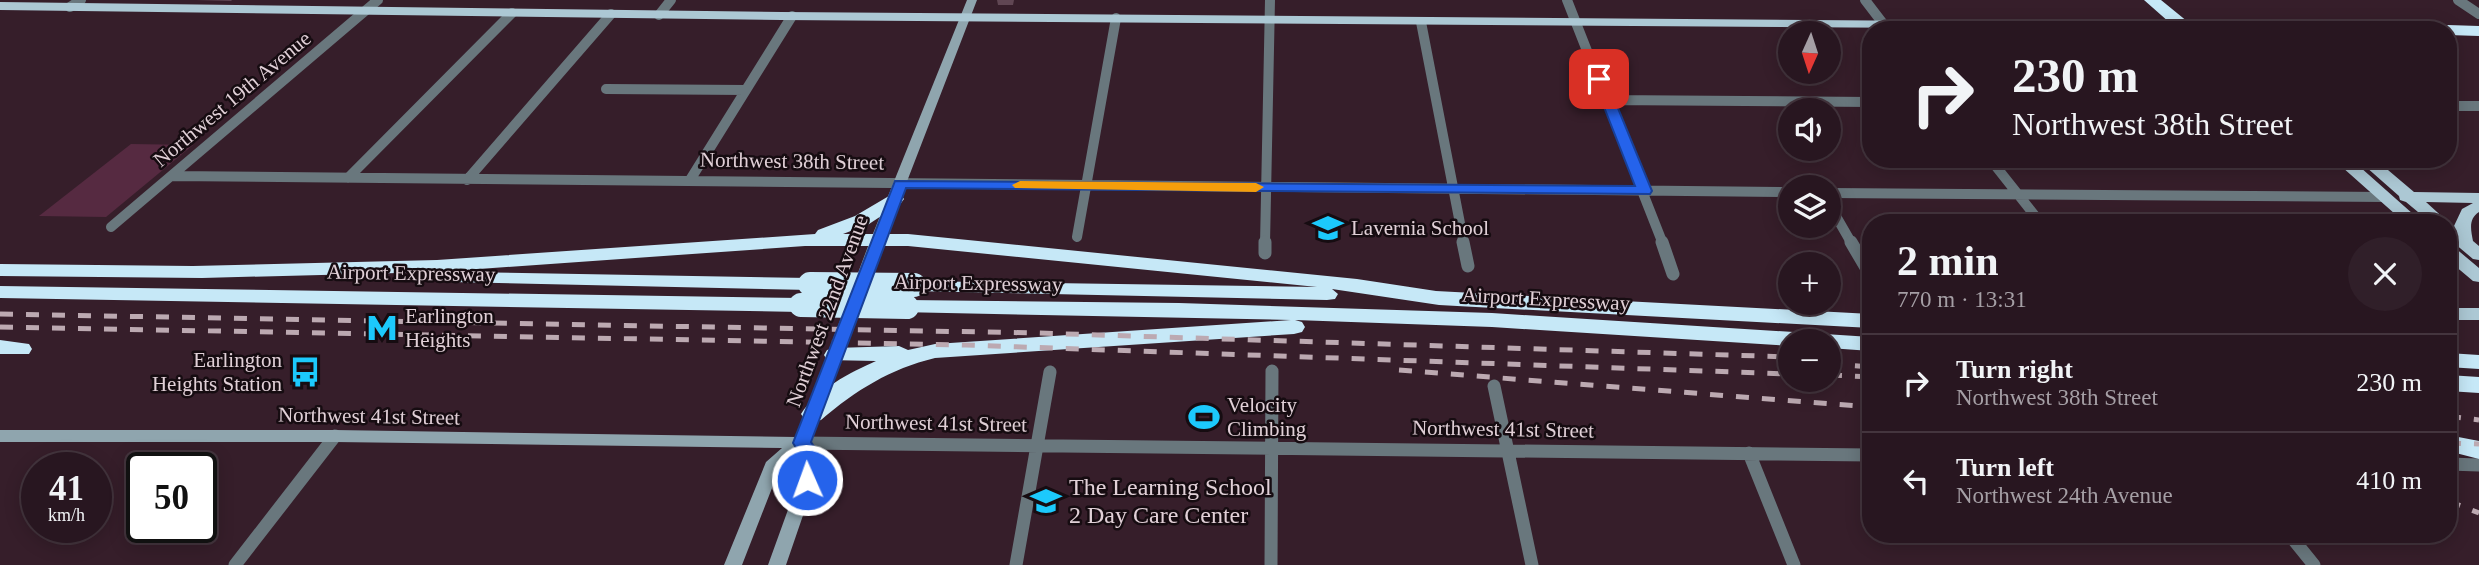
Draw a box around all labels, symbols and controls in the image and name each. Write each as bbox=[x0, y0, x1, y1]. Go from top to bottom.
north arrow bbox=[1778, 21, 1841, 84]
map controls bbox=[1778, 21, 1841, 392]
street label: Northwest 19th Avenue bbox=[148, 26, 316, 172]
text: 230 m bbox=[2012, 48, 2139, 103]
pin bbox=[1569, 49, 1629, 109]
icon: right bbox=[1897, 49, 1988, 140]
icon: arrive bbox=[1580, 60, 1618, 98]
button: sound bbox=[1778, 98, 1841, 161]
text: Northwest 38th Street bbox=[2012, 106, 2293, 142]
street label: Northwest 38th Street bbox=[700, 147, 885, 175]
button: layers bbox=[1778, 175, 1841, 238]
school or university icon: Lavernia School bbox=[1311, 211, 1345, 245]
street label: Northwest 22nd Avenue bbox=[781, 212, 873, 410]
place label: Lavernia School bbox=[1351, 216, 1489, 240]
button: close bbox=[2348, 237, 2422, 311]
text: 2 min bbox=[1897, 238, 1999, 284]
button: + bbox=[1778, 252, 1841, 315]
street label: Airport Expressway bbox=[327, 260, 496, 286]
street label: Airport Expressway bbox=[894, 270, 1063, 296]
street label: Airport Expressway bbox=[1461, 283, 1631, 315]
text: 770 m · 13:31 bbox=[1897, 287, 2027, 312]
place label: Earlington Heights bbox=[405, 304, 494, 352]
metro station icon: Earlington Heights bbox=[365, 311, 399, 345]
button: − bbox=[1778, 329, 1841, 392]
place label: Earlington Heights Station bbox=[152, 348, 282, 396]
bus stop icon: Earlington Heights Station bbox=[288, 355, 322, 389]
text: Turn right bbox=[1956, 355, 2073, 384]
icon: right bbox=[1897, 364, 1935, 402]
text: 230 m bbox=[2356, 368, 2422, 397]
text: Northwest 38th Street bbox=[1956, 385, 2158, 410]
place label: Velocity Climbing bbox=[1227, 393, 1307, 441]
sports icon: Velocity Climbing bbox=[1187, 400, 1221, 434]
street label: Northwest 41st Street bbox=[278, 402, 460, 430]
street label: Northwest 41st Street bbox=[845, 409, 1027, 437]
street label: Northwest 41st Street bbox=[1412, 415, 1594, 443]
position arrow bbox=[770, 443, 844, 517]
speed limit sign: 50 bbox=[126, 452, 217, 543]
text: Turn left bbox=[1956, 453, 2054, 482]
icon: left bbox=[1897, 462, 1935, 500]
text: 410 m bbox=[2356, 466, 2422, 495]
text: 41 bbox=[49, 469, 84, 508]
place label: The Learning School 2 Day Care Center bbox=[1069, 474, 1272, 528]
text: Northwest 24th Avenue bbox=[1956, 483, 2173, 508]
school or university icon: The Learning School 2 Day Care Center bbox=[1029, 484, 1063, 518]
text: km/h bbox=[48, 505, 85, 525]

